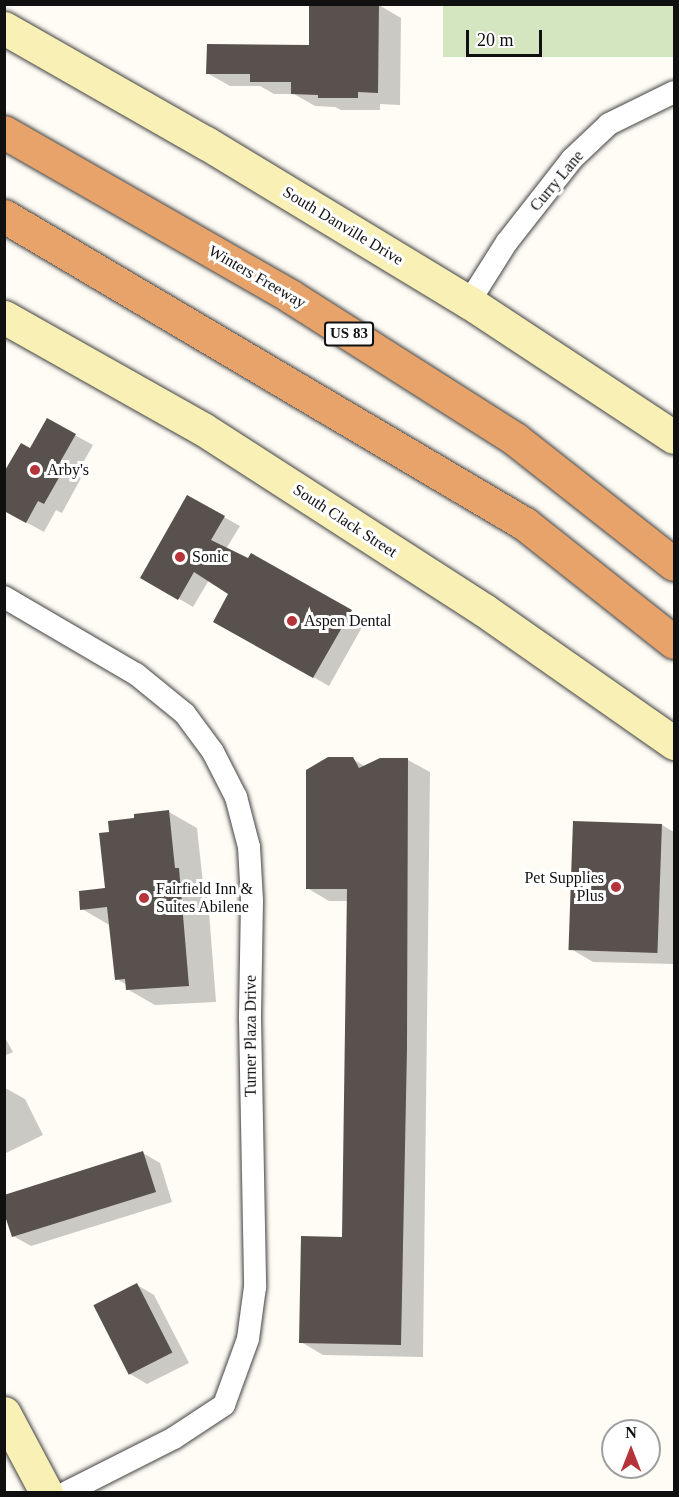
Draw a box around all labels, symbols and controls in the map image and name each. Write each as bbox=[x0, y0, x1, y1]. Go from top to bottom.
scale bar bbox=[469, 18, 546, 56]
text: 20 m bbox=[477, 30, 514, 50]
street label: Curry Lane bbox=[526, 147, 588, 215]
street label: South Danville Drive bbox=[279, 183, 407, 269]
street label: Winters Freeway bbox=[205, 241, 309, 313]
road number: US 83 bbox=[324, 322, 374, 346]
place label: Arby's bbox=[47, 460, 89, 480]
marker: Arby's bbox=[28, 463, 42, 477]
street label: South Clack Street bbox=[289, 480, 401, 562]
place label: Sonic bbox=[192, 547, 228, 567]
marker: Sonic bbox=[173, 550, 187, 564]
place label: Aspen Dental bbox=[304, 611, 392, 631]
marker: Aspen Dental bbox=[285, 614, 299, 628]
place label: Pet Supplies Plus bbox=[524, 868, 604, 906]
place label: Fairfield Inn & Suites Abilene bbox=[156, 879, 253, 917]
marker: Pet Supplies Plus bbox=[609, 880, 623, 894]
marker: Fairfield Inn & Suites Abilene bbox=[137, 891, 151, 905]
street label: Turner Plaza Drive bbox=[241, 975, 261, 1097]
north arrow bbox=[601, 1419, 661, 1479]
text: N bbox=[625, 1424, 637, 1441]

